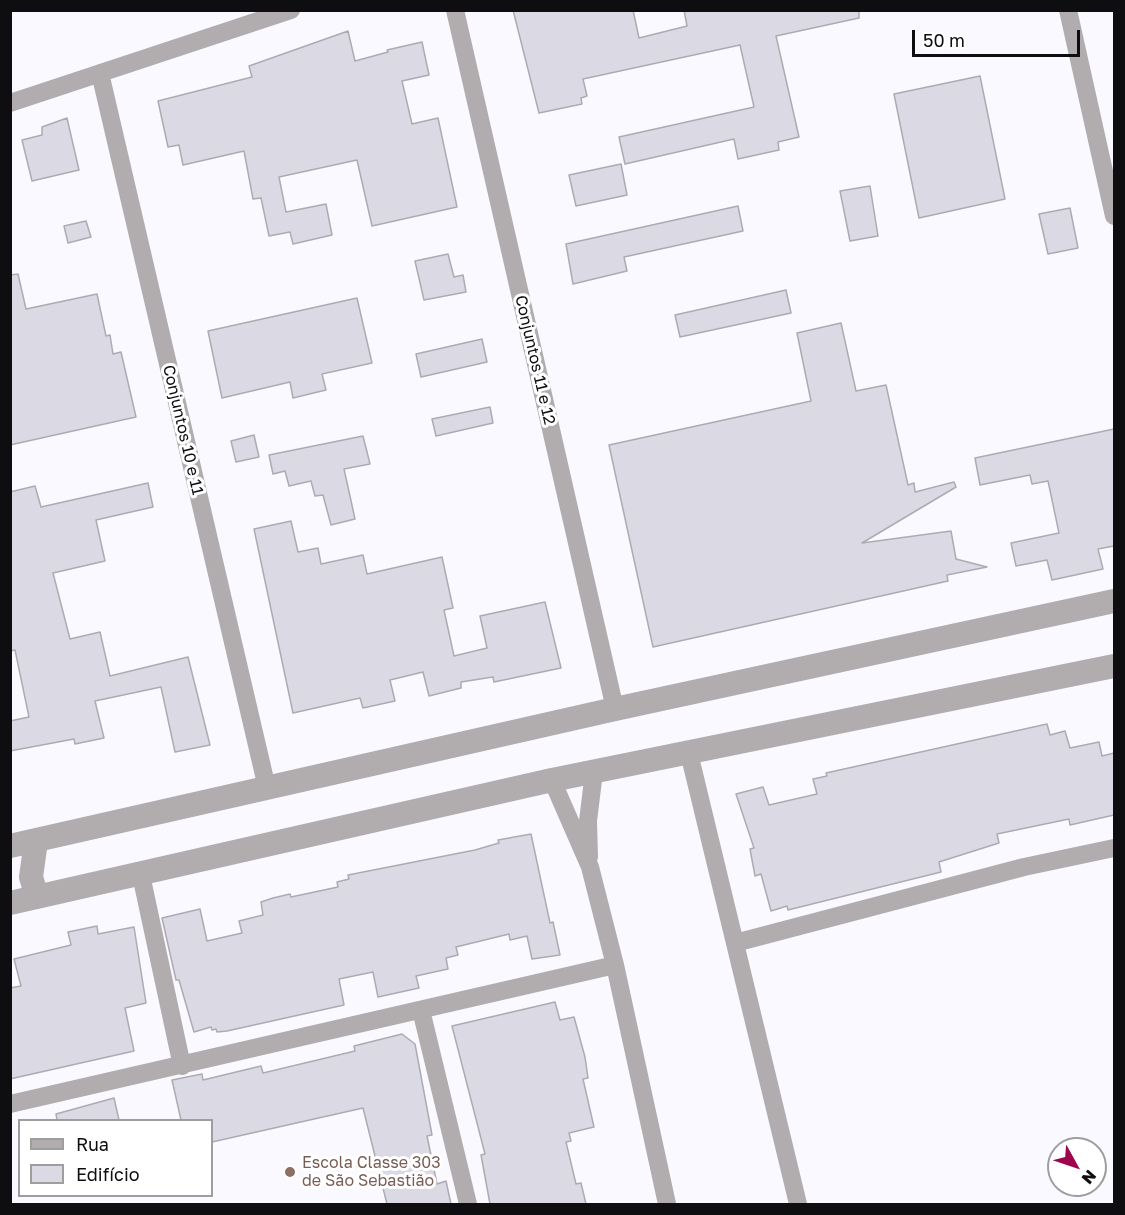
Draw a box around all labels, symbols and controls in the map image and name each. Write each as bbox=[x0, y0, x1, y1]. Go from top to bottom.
scale bar bbox=[915, 18, 1083, 56]
text: 50 m bbox=[923, 29, 965, 51]
street label: Conjuntos 11 e 12 bbox=[511, 293, 559, 427]
street label: Conjuntos 10 e 11 bbox=[159, 363, 207, 497]
legend bbox=[18, 1119, 213, 1197]
text: Rua bbox=[76, 1133, 109, 1155]
north arrow bbox=[1047, 1137, 1107, 1197]
place label: Escola Classe 303 de São Sebastião bbox=[302, 1153, 441, 1191]
text: Edifício bbox=[76, 1163, 140, 1185]
marker: Escola Classe 303 de São Sebastião bbox=[283, 1165, 297, 1179]
text: N bbox=[1078, 1166, 1101, 1188]

